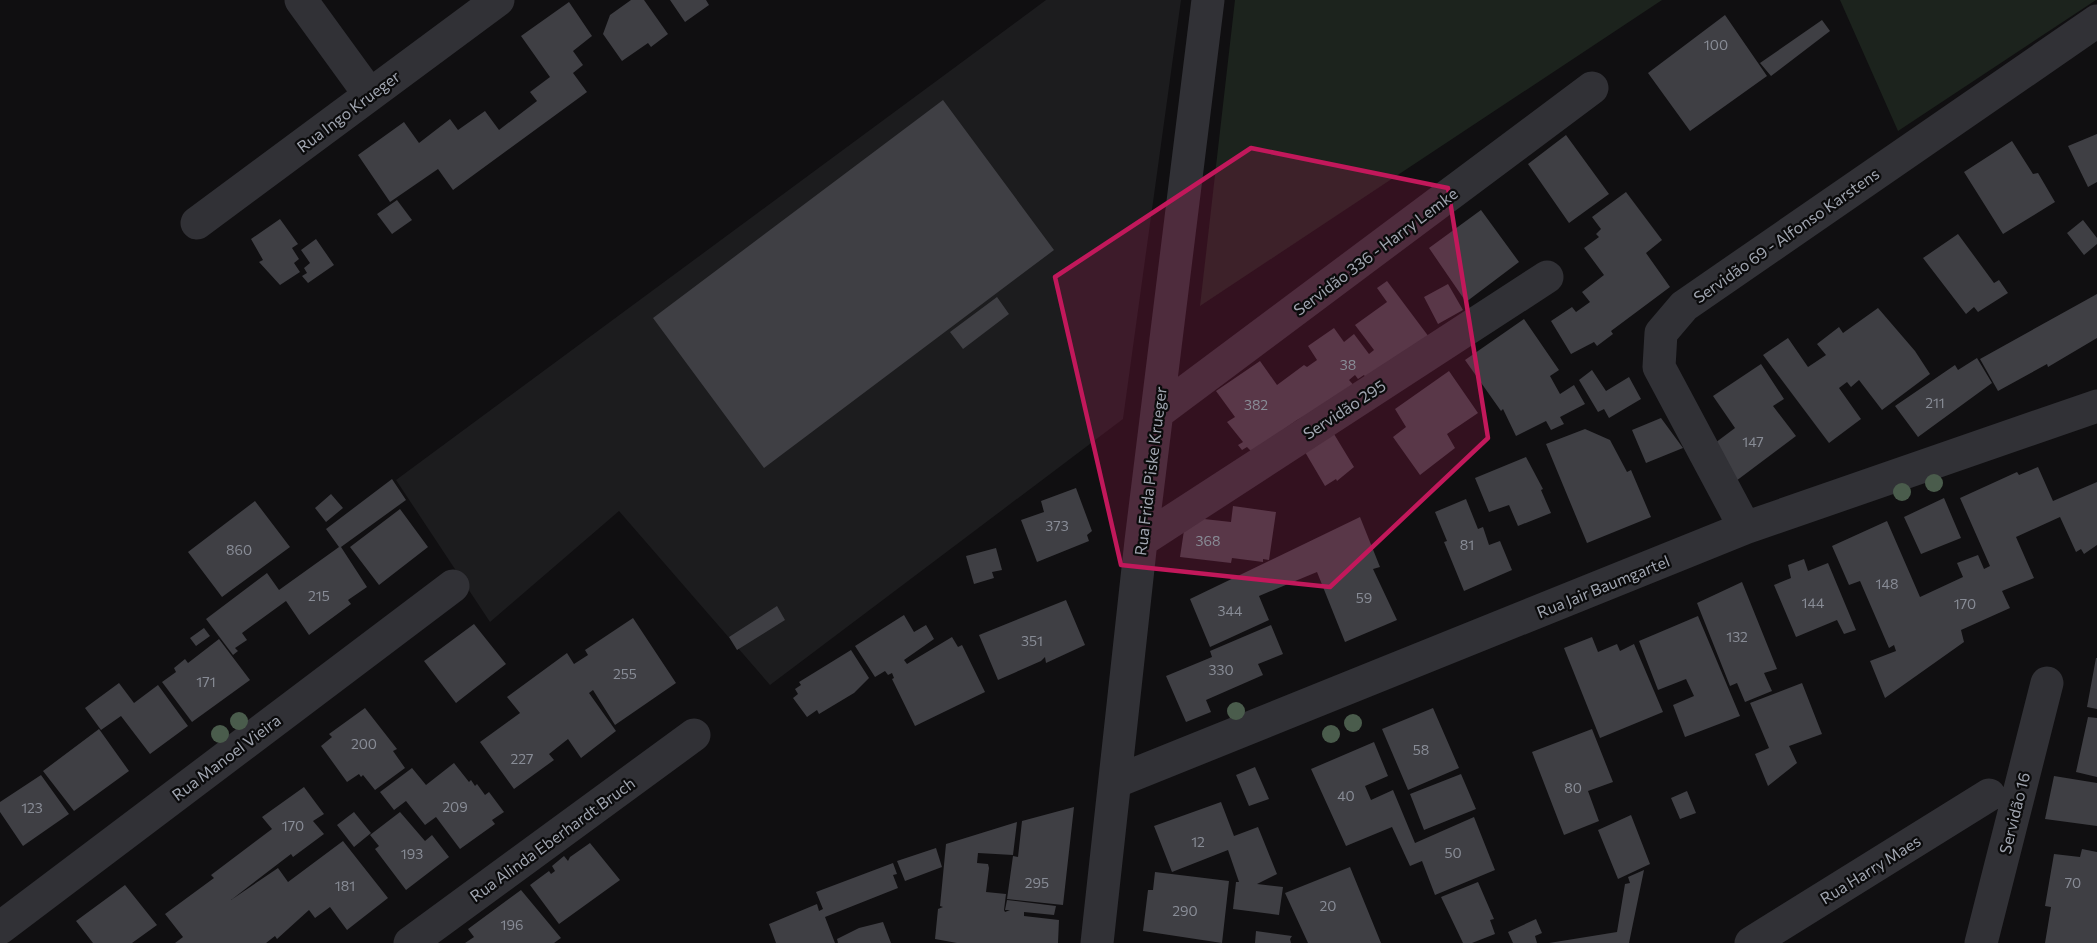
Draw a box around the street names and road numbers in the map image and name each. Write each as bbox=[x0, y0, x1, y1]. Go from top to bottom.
street label: Rua Ingo Krueger bbox=[293, 66, 404, 156]
street label: Servidão 69 - Alfonso Karstens bbox=[1690, 163, 1882, 307]
street label: Servidão 336 - Harry Lemke bbox=[1289, 183, 1461, 319]
street label: Servidão 295 bbox=[1299, 375, 1389, 443]
street label: Rua Frida Piske Krueger bbox=[1130, 385, 1170, 557]
street label: Rua Jair Baumgartel bbox=[1534, 551, 1672, 621]
street label: Rua Manoel Vieira bbox=[168, 710, 284, 804]
street label: Servidão 16 bbox=[1995, 770, 2033, 856]
street label: Rua Alinda Eberhardt Bruch bbox=[466, 773, 638, 905]
street label: Rua Harry Maes bbox=[1816, 831, 1924, 907]

